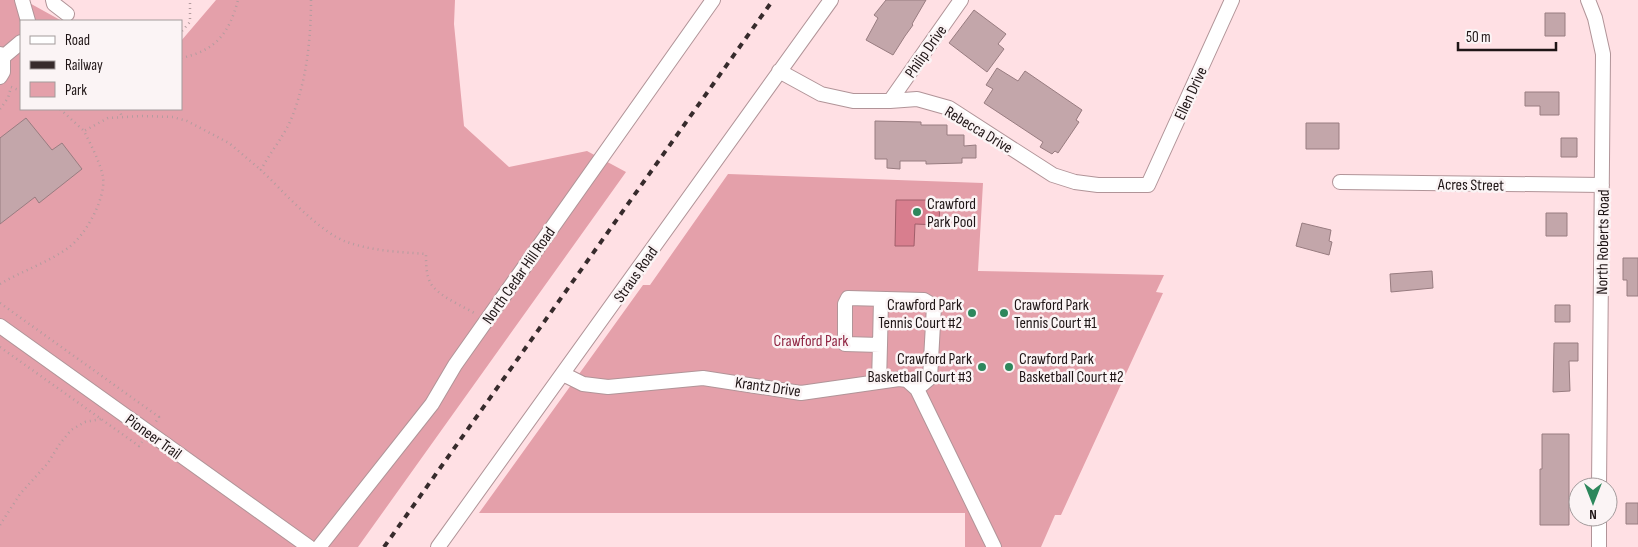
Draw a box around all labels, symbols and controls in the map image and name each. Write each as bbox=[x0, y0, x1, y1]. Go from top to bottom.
legend bbox=[20, 20, 182, 110]
scale bar bbox=[1458, 20, 1556, 52]
street label: Philip Drive bbox=[901, 22, 951, 82]
text: 50 m bbox=[1466, 28, 1491, 47]
text: Road bbox=[65, 31, 90, 50]
text: Railway bbox=[65, 56, 103, 75]
street label: Ellen Drive bbox=[1171, 64, 1212, 123]
text: Park bbox=[65, 81, 87, 100]
street label: Rebecca Drive bbox=[941, 103, 1016, 158]
street label: Acres Street bbox=[1437, 175, 1504, 196]
street label: North Roberts Road bbox=[1593, 189, 1614, 295]
place label: Crawford Park Pool bbox=[927, 195, 976, 232]
marker: Crawford Park Pool bbox=[911, 206, 923, 218]
street label: North Cedar Hill Road bbox=[479, 224, 560, 328]
street label: Straus Road bbox=[610, 243, 662, 306]
place label: Crawford Park Tennis Court #2 bbox=[878, 296, 962, 333]
place label: Crawford Park Tennis Court #1 bbox=[1014, 296, 1097, 333]
marker: Crawford Park Tennis Court #2 bbox=[966, 307, 978, 319]
marker: Crawford Park Tennis Court #1 bbox=[998, 307, 1010, 319]
park label: Crawford Park bbox=[774, 332, 848, 351]
place label: Crawford Park Basketball Court #3 bbox=[867, 350, 972, 387]
place label: Crawford Park Basketball Court #2 bbox=[1019, 350, 1124, 387]
marker: Crawford Park Basketball Court #3 bbox=[976, 361, 988, 373]
marker: Crawford Park Basketball Court #2 bbox=[1003, 361, 1015, 373]
street label: Krantz Drive bbox=[734, 373, 802, 401]
street label: Pioneer Trail bbox=[121, 410, 185, 464]
north arrow bbox=[1568, 477, 1618, 527]
text: N bbox=[1589, 506, 1597, 523]

